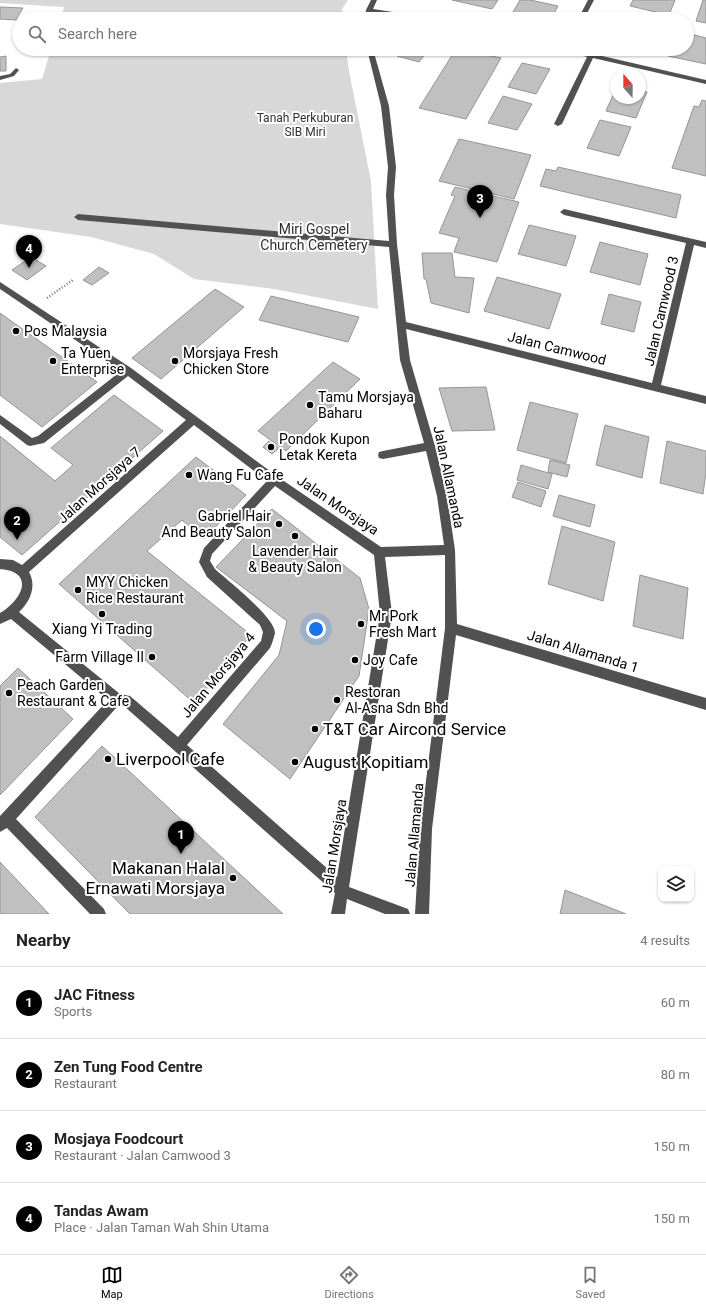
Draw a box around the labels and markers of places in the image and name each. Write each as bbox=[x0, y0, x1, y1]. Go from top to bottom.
pin: 3 bbox=[467, 185, 493, 218]
pin: 4 bbox=[16, 235, 42, 268]
place label: Pos Malaysia bbox=[24, 323, 107, 339]
marker: Pos Malaysia bbox=[11, 326, 21, 336]
place label: Ta Yuen Enterprise bbox=[61, 345, 124, 377]
place label: Morsjaya Fresh Chicken Store bbox=[183, 345, 278, 377]
marker: Ta Yuen Enterprise bbox=[48, 356, 58, 366]
marker: Morsjaya Fresh Chicken Store bbox=[170, 356, 180, 366]
place label: Tamu Morsjaya Baharu bbox=[318, 389, 414, 421]
marker: Tamu Morsjaya Baharu bbox=[305, 400, 315, 410]
place label: Pondok Kupon Letak Kereta bbox=[279, 431, 370, 463]
marker: Pondok Kupon Letak Kereta bbox=[266, 442, 276, 452]
place label: Wang Fu Cafe bbox=[197, 467, 284, 483]
marker: Wang Fu Cafe bbox=[184, 470, 194, 480]
pin: 2 bbox=[4, 507, 30, 540]
place label: Gabriel Hair And Beauty Salon bbox=[162, 508, 271, 540]
marker: Gabriel Hair And Beauty Salon bbox=[274, 519, 284, 529]
marker: Lavender Hair & Beauty Salon bbox=[290, 531, 300, 541]
place label: Lavender Hair & Beauty Salon bbox=[248, 543, 342, 575]
place label: MYY Chicken Rice Restaurant bbox=[86, 574, 184, 606]
marker: MYY Chicken Rice Restaurant bbox=[73, 585, 83, 595]
place label: Mr Pork Fresh Mart bbox=[369, 608, 437, 640]
marker: Xiang Yi Trading bbox=[97, 609, 107, 619]
marker: Mr Pork Fresh Mart bbox=[356, 619, 366, 629]
place label: Xiang Yi Trading bbox=[52, 621, 152, 637]
place label: Farm Village II bbox=[55, 649, 144, 665]
marker: Farm Village II bbox=[147, 652, 157, 662]
place label: Joy Cafe bbox=[363, 652, 418, 668]
marker: Joy Cafe bbox=[350, 655, 360, 665]
place label: Peach Garden Restaurant & Cafe bbox=[17, 677, 129, 709]
place label: Restoran Al-Asna Sdn Bhd bbox=[345, 684, 448, 716]
marker: Peach Garden Restaurant & Cafe bbox=[4, 688, 14, 698]
marker: Restoran Al-Asna Sdn Bhd bbox=[332, 695, 342, 705]
place label: T&T Car Aircond Service bbox=[323, 719, 506, 739]
marker: T&T Car Aircond Service bbox=[310, 724, 320, 734]
place label: Liverpool Cafe bbox=[116, 749, 225, 769]
place label: August Kopitiam bbox=[303, 752, 429, 772]
marker: Liverpool Cafe bbox=[103, 754, 113, 764]
marker: August Kopitiam bbox=[290, 757, 300, 767]
pin: 1 bbox=[168, 821, 194, 854]
place label: Makanan Halal Ernawati Morsjaya bbox=[86, 858, 225, 898]
marker: Makanan Halal Ernawati Morsjaya bbox=[228, 873, 238, 883]

